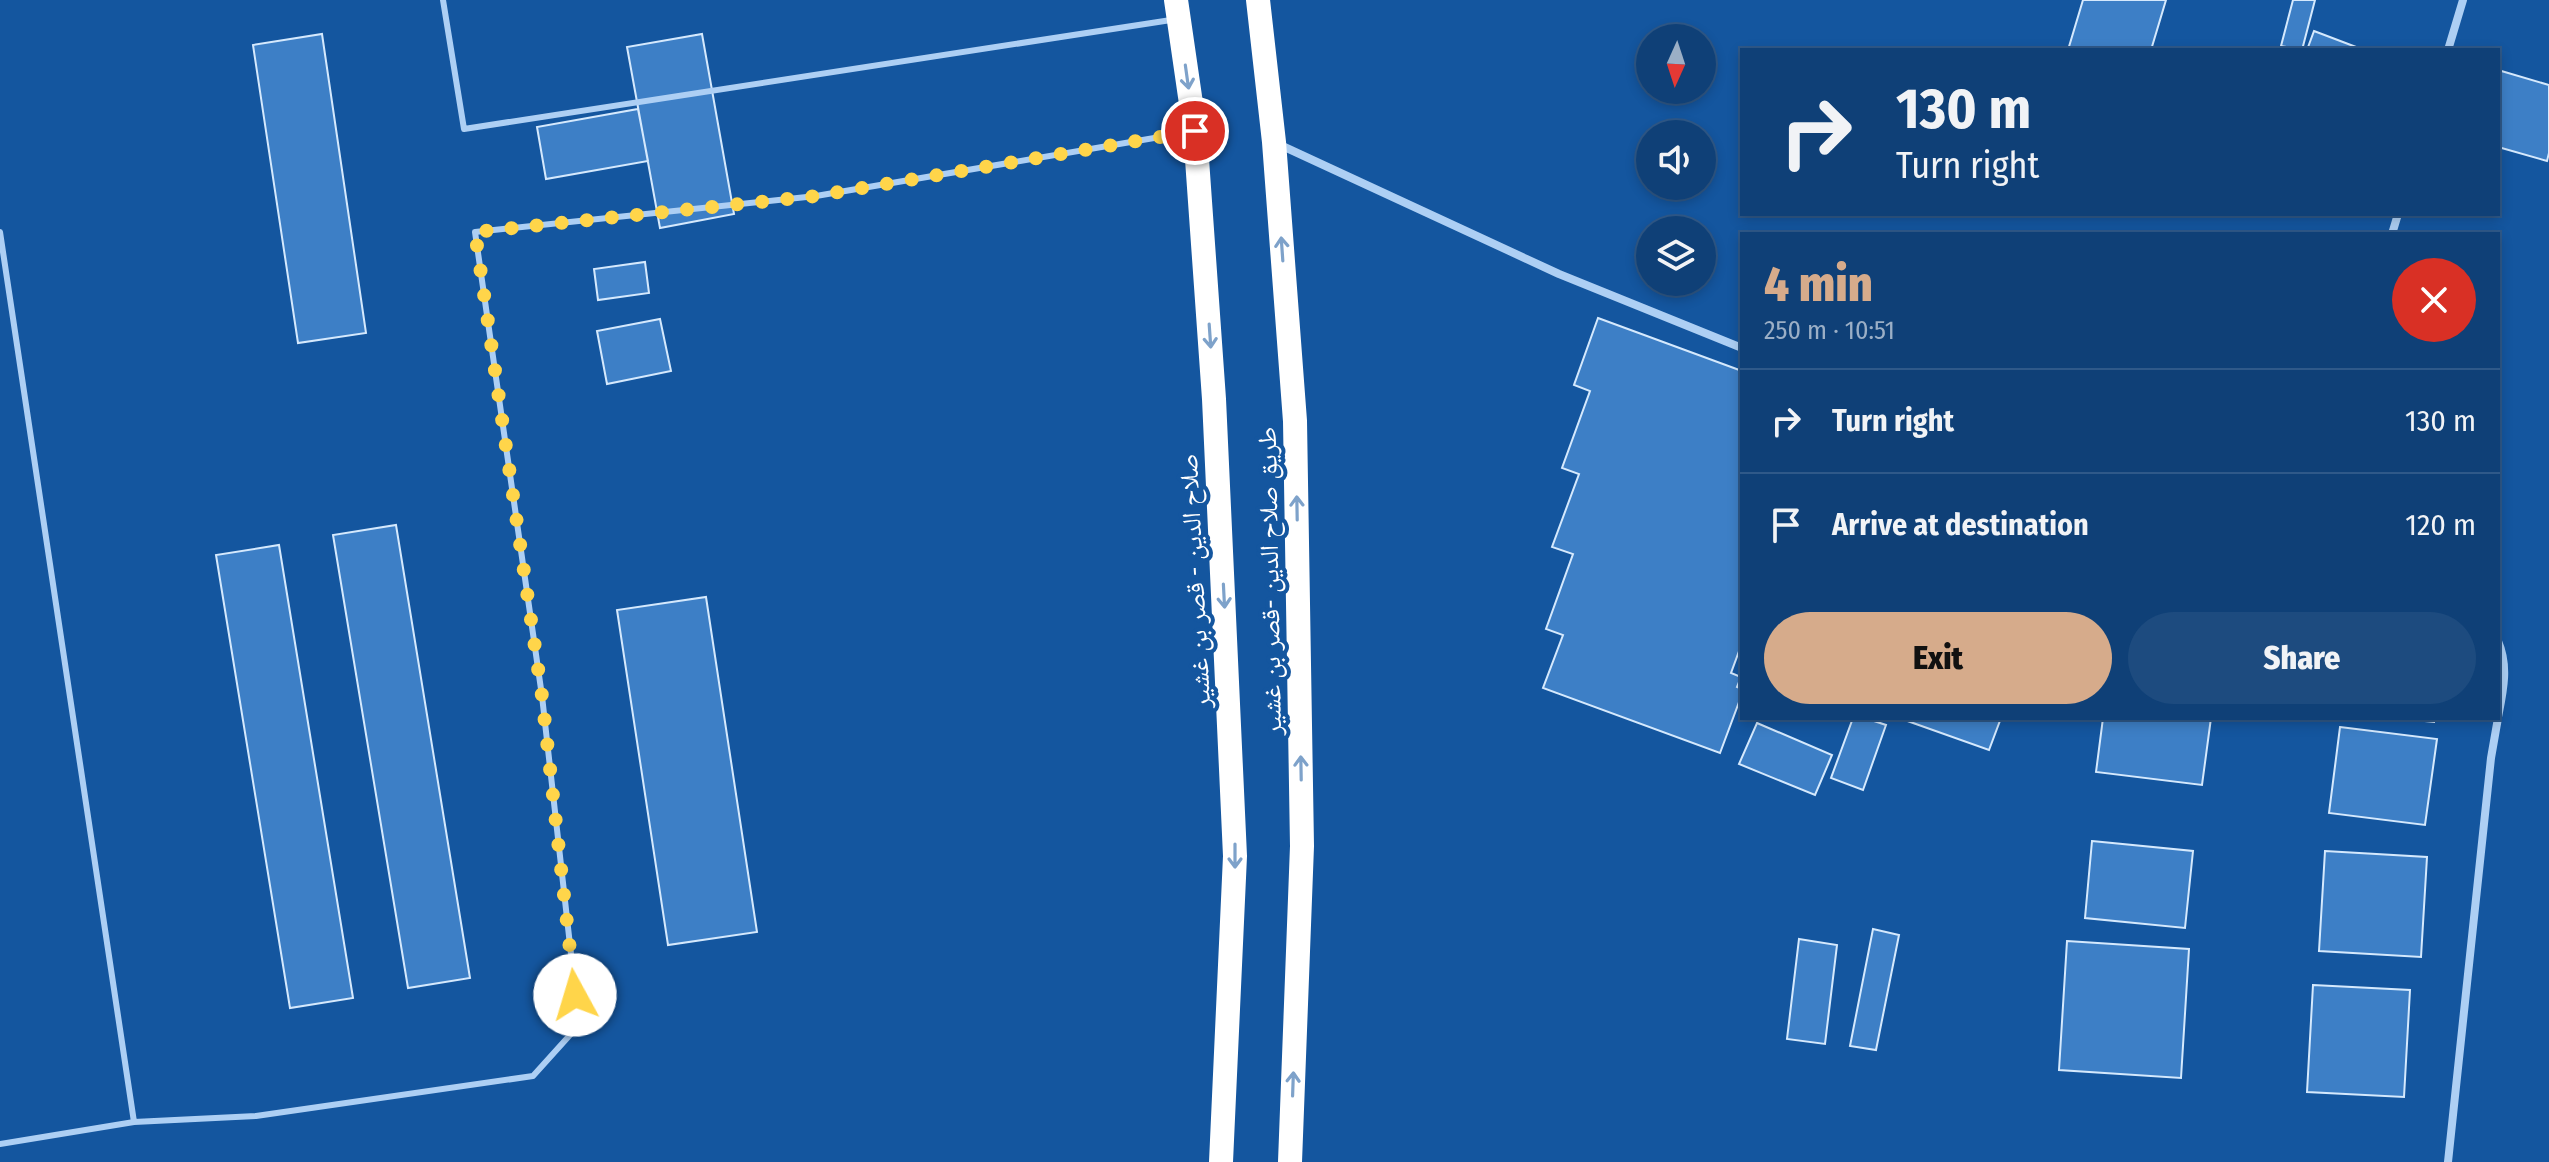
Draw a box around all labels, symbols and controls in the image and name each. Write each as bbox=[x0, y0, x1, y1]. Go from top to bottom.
north arrow bbox=[1636, 24, 1716, 104]
map controls bbox=[1636, 24, 1716, 296]
one-way arrow bbox=[1180, 64, 1195, 89]
text: 130 m bbox=[1896, 76, 2031, 143]
icon: right bbox=[1764, 80, 1868, 184]
pin bbox=[1161, 97, 1229, 165]
icon: arrive bbox=[1173, 109, 1217, 153]
button: sound bbox=[1636, 120, 1716, 200]
text: Turn right bbox=[1896, 144, 2039, 188]
button: layers bbox=[1636, 216, 1716, 296]
one-way arrow bbox=[1274, 236, 1289, 263]
text: 4 min bbox=[1764, 256, 1873, 314]
button: close bbox=[2392, 258, 2476, 342]
text: 250 m · 10:51 bbox=[1764, 315, 1895, 346]
one-way arrow bbox=[1203, 322, 1218, 349]
icon: right bbox=[1764, 399, 1808, 443]
text: Turn right bbox=[1832, 403, 1954, 439]
text: 130 m bbox=[2405, 403, 2476, 439]
street label: طريق صلاح الدين -قصر بن غشير bbox=[1252, 426, 1288, 737]
street label: صلاح الدين - قصر بن غشير bbox=[1173, 453, 1217, 710]
one-way arrow bbox=[1289, 495, 1305, 522]
icon: arrive bbox=[1764, 503, 1808, 547]
text: Arrive at destination bbox=[1832, 507, 2089, 543]
text: 120 m bbox=[2405, 507, 2476, 543]
one-way arrow bbox=[1217, 582, 1232, 609]
button: Exit bbox=[1764, 612, 2112, 704]
button: Share bbox=[2128, 612, 2476, 704]
one-way arrow bbox=[1293, 755, 1309, 782]
one-way arrow bbox=[1227, 842, 1243, 868]
position arrow bbox=[533, 953, 617, 1037]
one-way arrow bbox=[1286, 1071, 1301, 1098]

